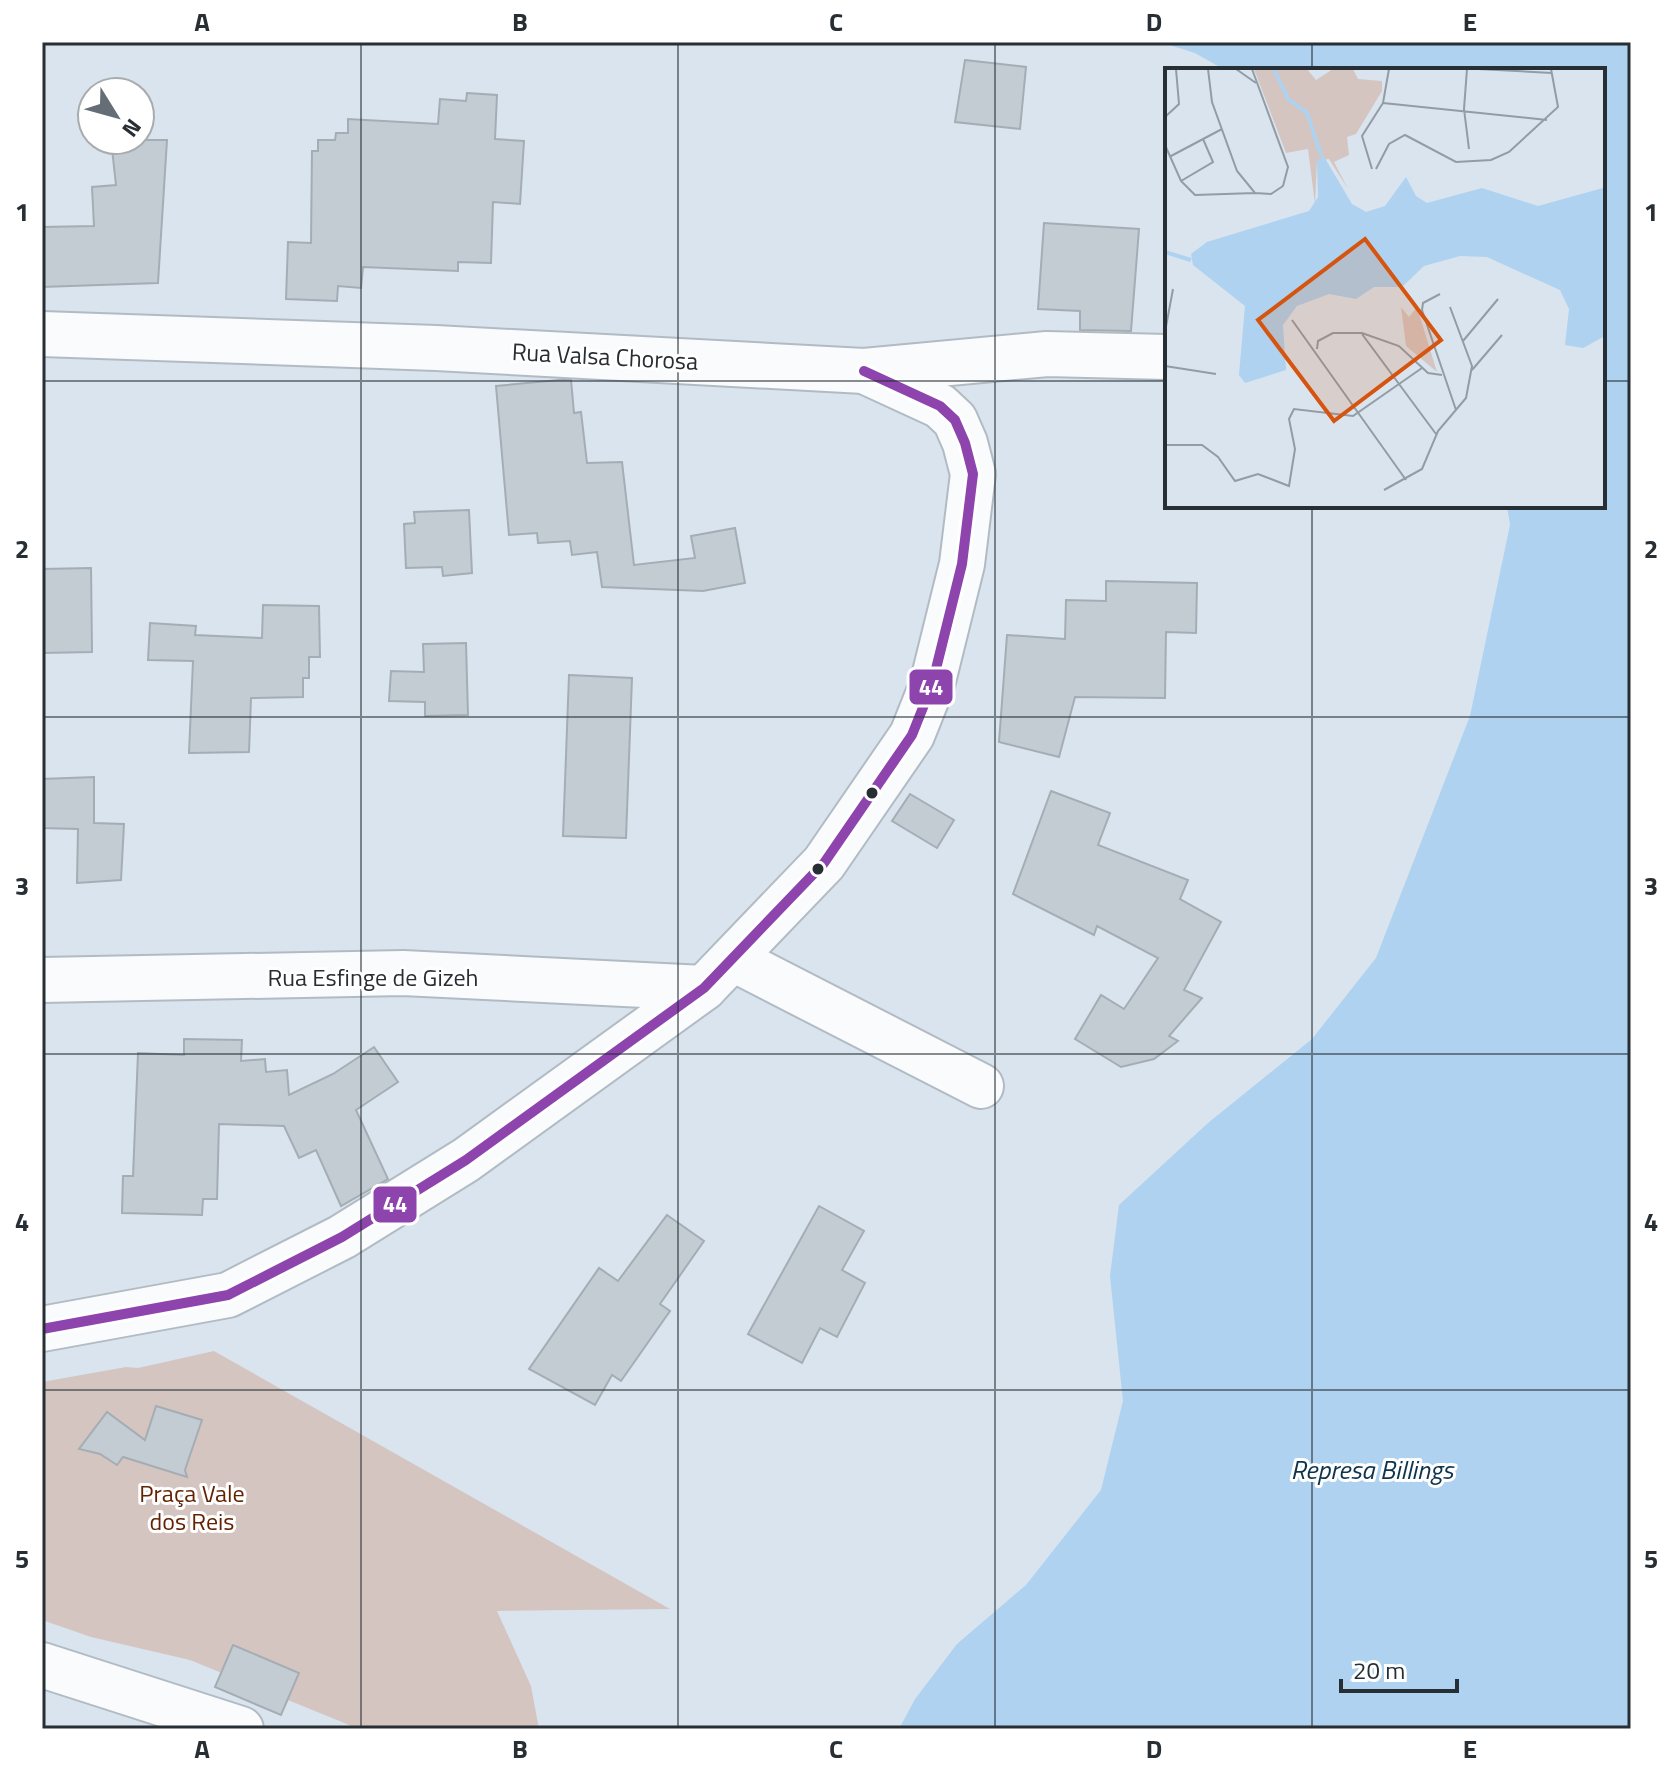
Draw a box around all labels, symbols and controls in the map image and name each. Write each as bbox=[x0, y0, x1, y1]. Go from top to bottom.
text: A bbox=[194, 2, 210, 41]
text: B bbox=[512, 2, 528, 41]
text: C bbox=[829, 2, 843, 41]
text: D bbox=[1146, 2, 1162, 41]
text: E bbox=[1463, 2, 1477, 41]
inset map bbox=[1165, 68, 1605, 508]
north arrow bbox=[76, 76, 156, 156]
text: N bbox=[114, 112, 150, 144]
text: 1 bbox=[15, 192, 29, 231]
text: 1 bbox=[1644, 192, 1658, 231]
street label: Rua Valsa Chorosa bbox=[511, 333, 699, 379]
text: 2 bbox=[15, 529, 29, 568]
text: 2 bbox=[1644, 529, 1658, 568]
line badge: 44 bbox=[908, 668, 954, 706]
text: 44 bbox=[919, 670, 943, 704]
unlabelled marker bbox=[864, 785, 880, 801]
unlabelled marker bbox=[810, 861, 826, 877]
text: 3 bbox=[15, 866, 29, 905]
text: 3 bbox=[1644, 866, 1658, 905]
street label: Rua Esfinge de Gizeh bbox=[267, 959, 479, 995]
line badge: 44 bbox=[372, 1185, 418, 1224]
text: 44 bbox=[383, 1187, 407, 1221]
text: 4 bbox=[15, 1202, 29, 1241]
text: 4 bbox=[1644, 1202, 1658, 1241]
water label: Represa Billings bbox=[1291, 1450, 1455, 1489]
park label: Praça Vale dos Reis bbox=[139, 1475, 245, 1539]
text: 5 bbox=[15, 1539, 29, 1578]
text: 5 bbox=[1644, 1539, 1658, 1578]
scale bar bbox=[1341, 1643, 1457, 1693]
text: 20 m bbox=[1353, 1652, 1405, 1688]
text: A bbox=[194, 1729, 210, 1768]
text: B bbox=[512, 1729, 528, 1768]
text: C bbox=[829, 1729, 843, 1768]
text: D bbox=[1146, 1729, 1162, 1768]
text: E bbox=[1463, 1729, 1477, 1768]

